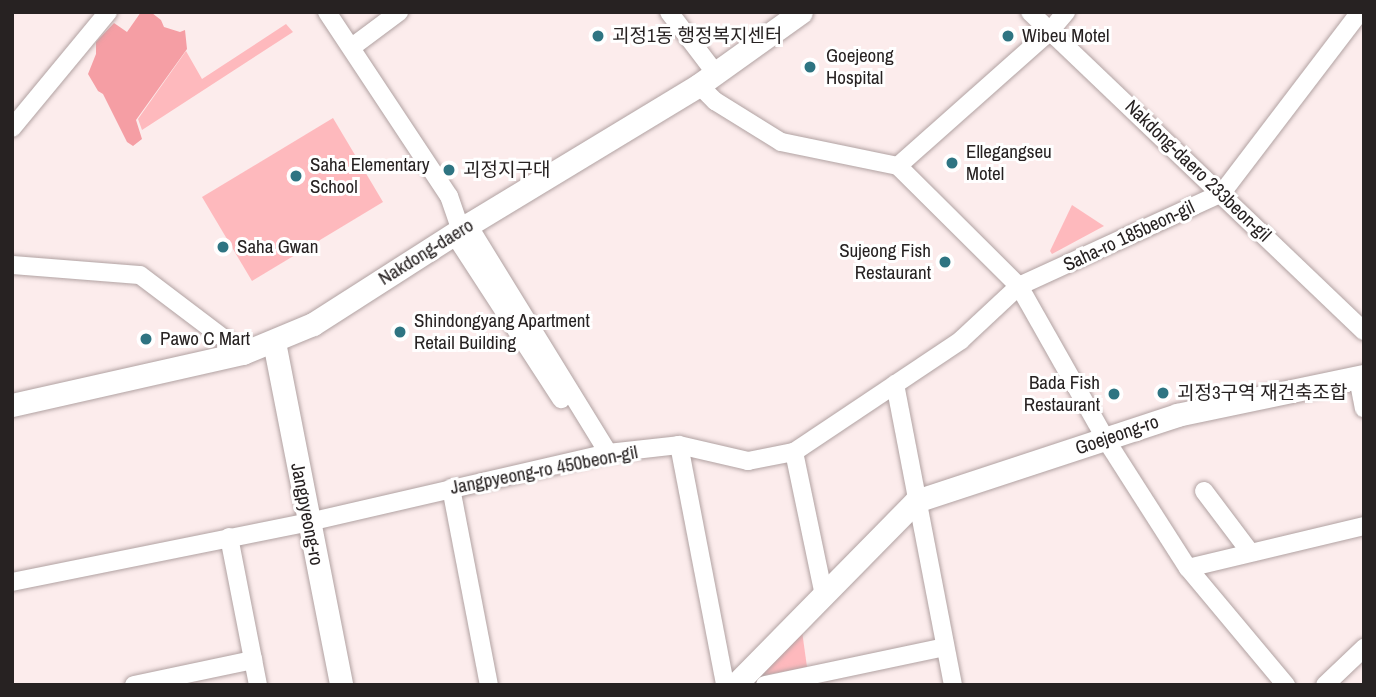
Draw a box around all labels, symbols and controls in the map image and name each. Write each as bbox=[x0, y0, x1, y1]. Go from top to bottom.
place label: 괴정1동 행정복지센터 bbox=[612, 25, 782, 47]
place label: Wibeu Motel bbox=[1022, 25, 1109, 47]
marker: 괴정1동 행정복지센터 bbox=[590, 28, 606, 44]
marker: Wibeu Motel bbox=[1000, 28, 1016, 44]
place label: Goejeong Hospital bbox=[826, 45, 894, 89]
marker: Goejeong Hospital bbox=[800, 57, 820, 77]
street label: Nakdong-daero 233beon-gil bbox=[1120, 95, 1276, 247]
place label: Ellegangseu Motel bbox=[966, 141, 1052, 185]
place label: Saha Elementary School bbox=[310, 154, 430, 198]
marker: Ellegangseu Motel bbox=[944, 155, 960, 171]
place label: 괴정지구대 bbox=[463, 159, 550, 181]
marker: 괴정지구대 bbox=[441, 162, 457, 178]
marker: Saha Elementary School bbox=[288, 168, 304, 184]
street label: Saha-ro 185beon-gil bbox=[1060, 196, 1198, 276]
street label: Nakdong-daero bbox=[374, 214, 478, 290]
place label: Saha Gwan bbox=[237, 236, 318, 258]
marker: Saha Gwan bbox=[215, 239, 231, 255]
place label: Sujeong Fish Restaurant bbox=[839, 240, 931, 284]
marker: Sujeong Fish Restaurant bbox=[937, 254, 953, 270]
place label: Shindongyang Apartment Retail Building bbox=[414, 310, 591, 354]
marker: Shindongyang Apartment Retail Building bbox=[392, 324, 408, 340]
place label: Pawo C Mart bbox=[160, 328, 250, 350]
marker: Pawo C Mart bbox=[138, 331, 154, 347]
place label: Bada Fish Restaurant bbox=[1024, 372, 1100, 416]
place label: 괴정3구역 재건축조합 bbox=[1177, 382, 1347, 404]
marker: 괴정3구역 재건축조합 bbox=[1155, 385, 1171, 401]
marker: Bada Fish Restaurant bbox=[1106, 386, 1122, 402]
street label: Goejeong-ro bbox=[1072, 410, 1162, 460]
street label: Jangpyeong-ro 450beon-gil bbox=[448, 441, 640, 499]
street label: Jangpyeong-ro bbox=[286, 461, 328, 567]

